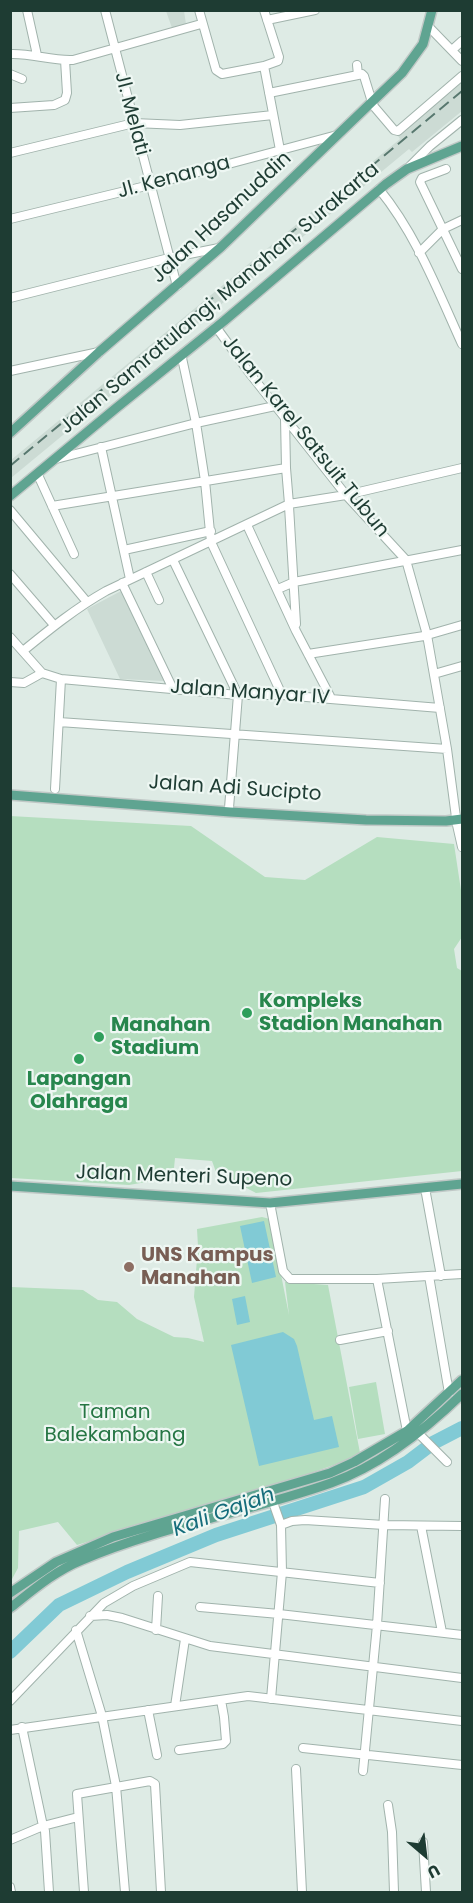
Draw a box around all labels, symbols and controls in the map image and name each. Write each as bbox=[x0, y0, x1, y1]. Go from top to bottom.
street label: Jl. Melati bbox=[108, 70, 154, 158]
street label: Jalan Hasanuddin bbox=[147, 147, 297, 289]
street label: Jl. Kenanga bbox=[115, 151, 233, 205]
street label: Jalan Samratulangi, Manahan, Surakarta bbox=[55, 158, 385, 440]
street label: Jalan Karel Satsuit Tubun bbox=[216, 331, 394, 543]
street label: Jalan Manyar IV bbox=[169, 675, 331, 711]
street label: Jalan Adi Sucipto bbox=[148, 771, 322, 807]
place label: Kompleks Stadion Manahan bbox=[259, 990, 442, 1037]
marker: Kompleks Stadion Manahan bbox=[240, 1006, 254, 1020]
place label: Manahan Stadium bbox=[111, 1014, 211, 1061]
marker: Manahan Stadium bbox=[92, 1030, 106, 1044]
marker: Lapangan Olahraga bbox=[72, 1052, 86, 1066]
place label: Lapangan Olahraga bbox=[27, 1068, 131, 1115]
street label: Jalan Menteri Supeno bbox=[75, 1161, 293, 1193]
place label: UNS Kampus Manahan bbox=[141, 1244, 274, 1291]
marker: UNS Kampus Manahan bbox=[122, 1260, 136, 1274]
park label: Taman Balekambang bbox=[45, 1401, 185, 1448]
water label: Kali Gajah bbox=[170, 1483, 278, 1543]
north arrow bbox=[395, 1825, 455, 1885]
text: U bbox=[423, 1859, 444, 1884]

